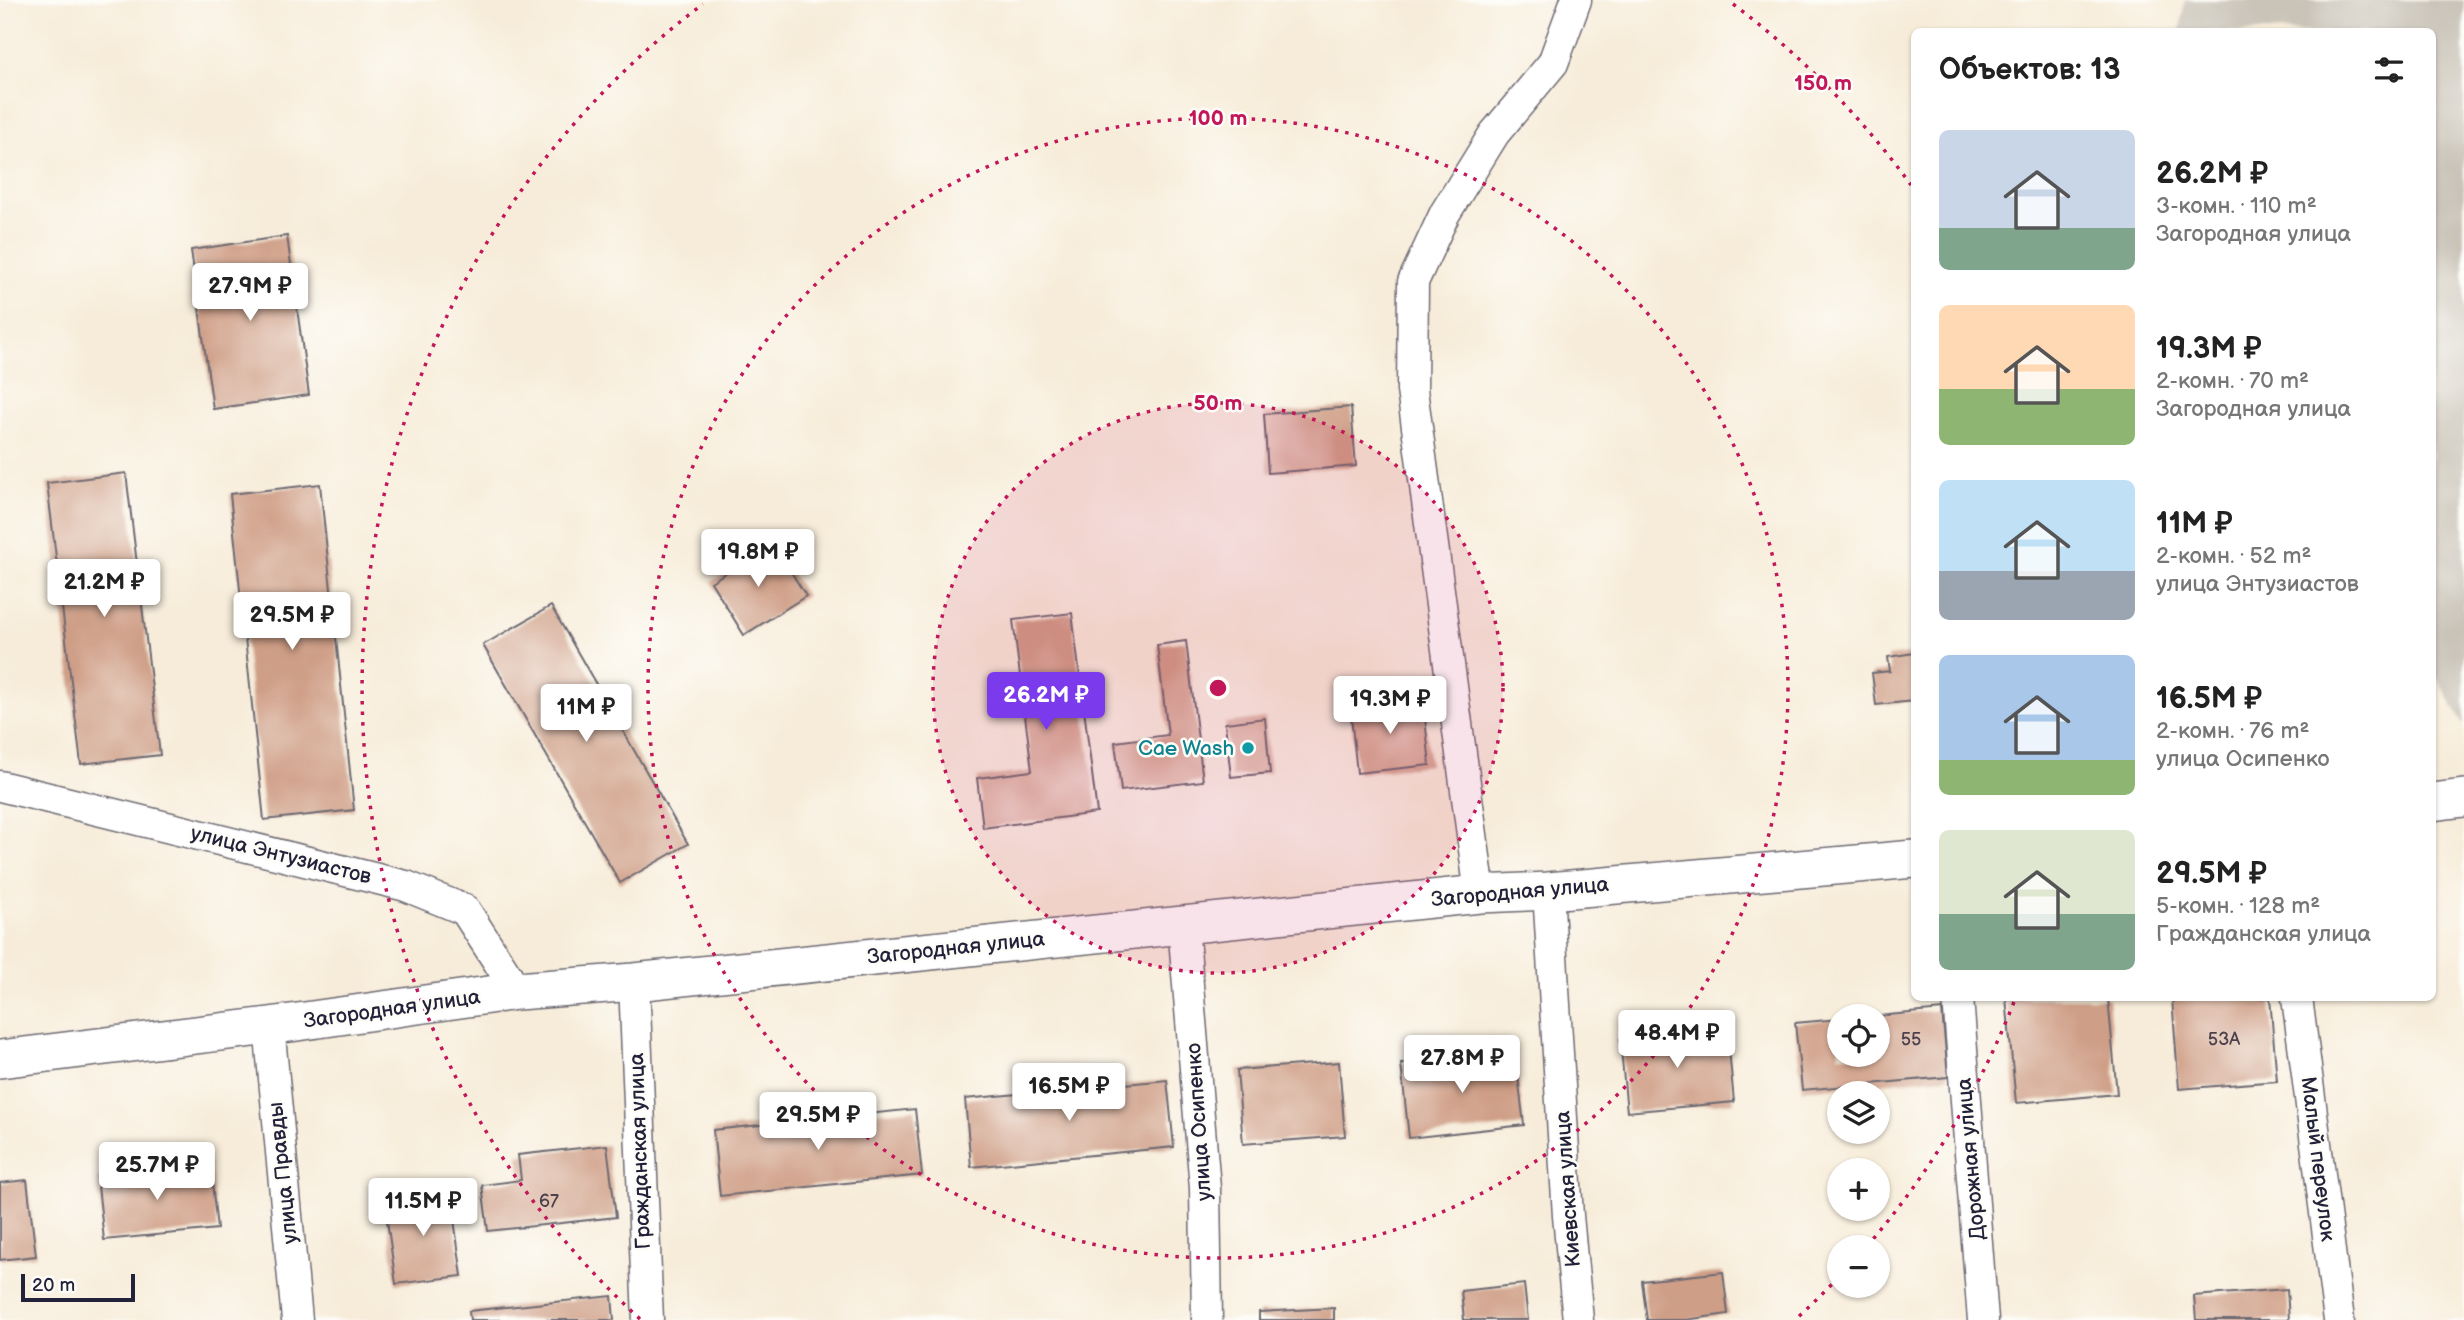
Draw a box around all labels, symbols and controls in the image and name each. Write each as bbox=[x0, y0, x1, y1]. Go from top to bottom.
icon: filters bbox=[2370, 51, 2408, 89]
text: Объектов: 13 bbox=[1939, 52, 2120, 88]
text: 150 m bbox=[1794, 71, 1852, 96]
text: 100 m bbox=[1189, 106, 1247, 131]
text: 26.2M ₽ bbox=[2156, 156, 2268, 192]
icon: home bbox=[1995, 158, 2079, 242]
text: 3-комн. · 110 m² bbox=[2156, 192, 2317, 220]
text: Загородная улица bbox=[2156, 220, 2351, 248]
pin: 27.9M ₽ bbox=[185, 264, 315, 323]
text: 27.9M ₽ bbox=[208, 272, 292, 300]
text: 19.3M ₽ bbox=[2156, 331, 2262, 367]
icon: home bbox=[1995, 333, 2079, 417]
text: 2-комн. · 70 m² bbox=[2156, 367, 2309, 395]
text: 50 m bbox=[1194, 391, 1242, 416]
text: Загородная улица bbox=[2156, 395, 2351, 423]
text: 11M ₽ bbox=[2156, 506, 2233, 542]
icon: home bbox=[1995, 508, 2079, 592]
pin: 19.8M ₽ bbox=[693, 530, 823, 589]
text: 19.8M ₽ bbox=[717, 538, 799, 566]
text: 2-комн. · 52 m² bbox=[2156, 542, 2311, 570]
pin: 21.2M ₽ bbox=[39, 560, 169, 619]
text: 21.2M ₽ bbox=[63, 568, 145, 596]
text: улица Энтузиастов bbox=[2156, 570, 2359, 598]
pin: 29.5M ₽ bbox=[227, 592, 357, 652]
text: 29.5M ₽ bbox=[249, 601, 335, 629]
pin: 26.2M ₽ bbox=[981, 672, 1111, 732]
centre of rings bbox=[1206, 676, 1230, 700]
pin: 19.3M ₽ bbox=[1325, 676, 1455, 736]
text: 26.2M ₽ bbox=[1003, 681, 1089, 709]
text: 16.5M ₽ bbox=[2156, 681, 2262, 717]
icon: home bbox=[1995, 683, 2079, 767]
pin: 11M ₽ bbox=[537, 684, 635, 744]
text: 19.3M ₽ bbox=[1349, 685, 1431, 713]
text: 11M ₽ bbox=[557, 693, 615, 721]
text: 2-комн. · 76 m² bbox=[2156, 717, 2309, 745]
place label: Cae Wash bbox=[1138, 736, 1234, 761]
marker: Cae Wash bbox=[1240, 740, 1256, 756]
text: улица Осипенко bbox=[2156, 745, 2330, 773]
street label: улица Энтузиастов bbox=[188, 820, 374, 890]
text: 29.5M ₽ bbox=[2156, 856, 2267, 892]
icon: home bbox=[1995, 858, 2079, 942]
street label: Загородная улица bbox=[1430, 872, 1610, 912]
text: 5-комн. · 128 m² bbox=[2156, 892, 2320, 920]
text: Гражданская улица bbox=[2156, 920, 2371, 948]
street label: Загородная улица bbox=[866, 926, 1046, 970]
street label: Загородная улица bbox=[302, 984, 482, 1034]
map controls bbox=[1827, 1004, 1890, 1298]
button: locate bbox=[1827, 1004, 1890, 1067]
pin: 48.4M ₽ bbox=[1612, 1010, 1742, 1070]
text: 48.4M ₽ bbox=[1634, 1019, 1720, 1047]
house number: 55 bbox=[1901, 1029, 1921, 1050]
house number: 53А bbox=[2208, 1029, 2240, 1050]
pin: 27.8M ₽ bbox=[1397, 1036, 1527, 1095]
street label: улица Осипенко bbox=[1181, 1042, 1217, 1202]
text: 27.8M ₽ bbox=[1420, 1044, 1504, 1072]
street label: Гражданская улица bbox=[624, 1052, 656, 1250]
pin: 16.5M ₽ bbox=[1004, 1064, 1134, 1123]
text: 16.5M ₽ bbox=[1028, 1072, 1110, 1100]
street label: Малый переулок bbox=[2295, 1075, 2341, 1243]
street label: Дорожная улица bbox=[1951, 1076, 1991, 1241]
button: layers bbox=[1827, 1081, 1890, 1144]
pin: 29.5M ₽ bbox=[753, 1092, 883, 1152]
street label: улица Правды bbox=[263, 1101, 303, 1245]
text: 29.5M ₽ bbox=[775, 1101, 861, 1129]
street label: Киевская улица bbox=[1550, 1109, 1586, 1268]
pin: 25.7M ₽ bbox=[92, 1142, 222, 1202]
text: 25.7M ₽ bbox=[115, 1151, 199, 1179]
button: + bbox=[1827, 1158, 1890, 1221]
pin: 11.5M ₽ bbox=[358, 1178, 488, 1238]
text: 11.5M ₽ bbox=[384, 1187, 462, 1215]
house number: 67 bbox=[539, 1191, 559, 1212]
button: − bbox=[1827, 1235, 1890, 1298]
scale bar bbox=[21, 1271, 135, 1303]
text: 20 m bbox=[32, 1274, 75, 1297]

